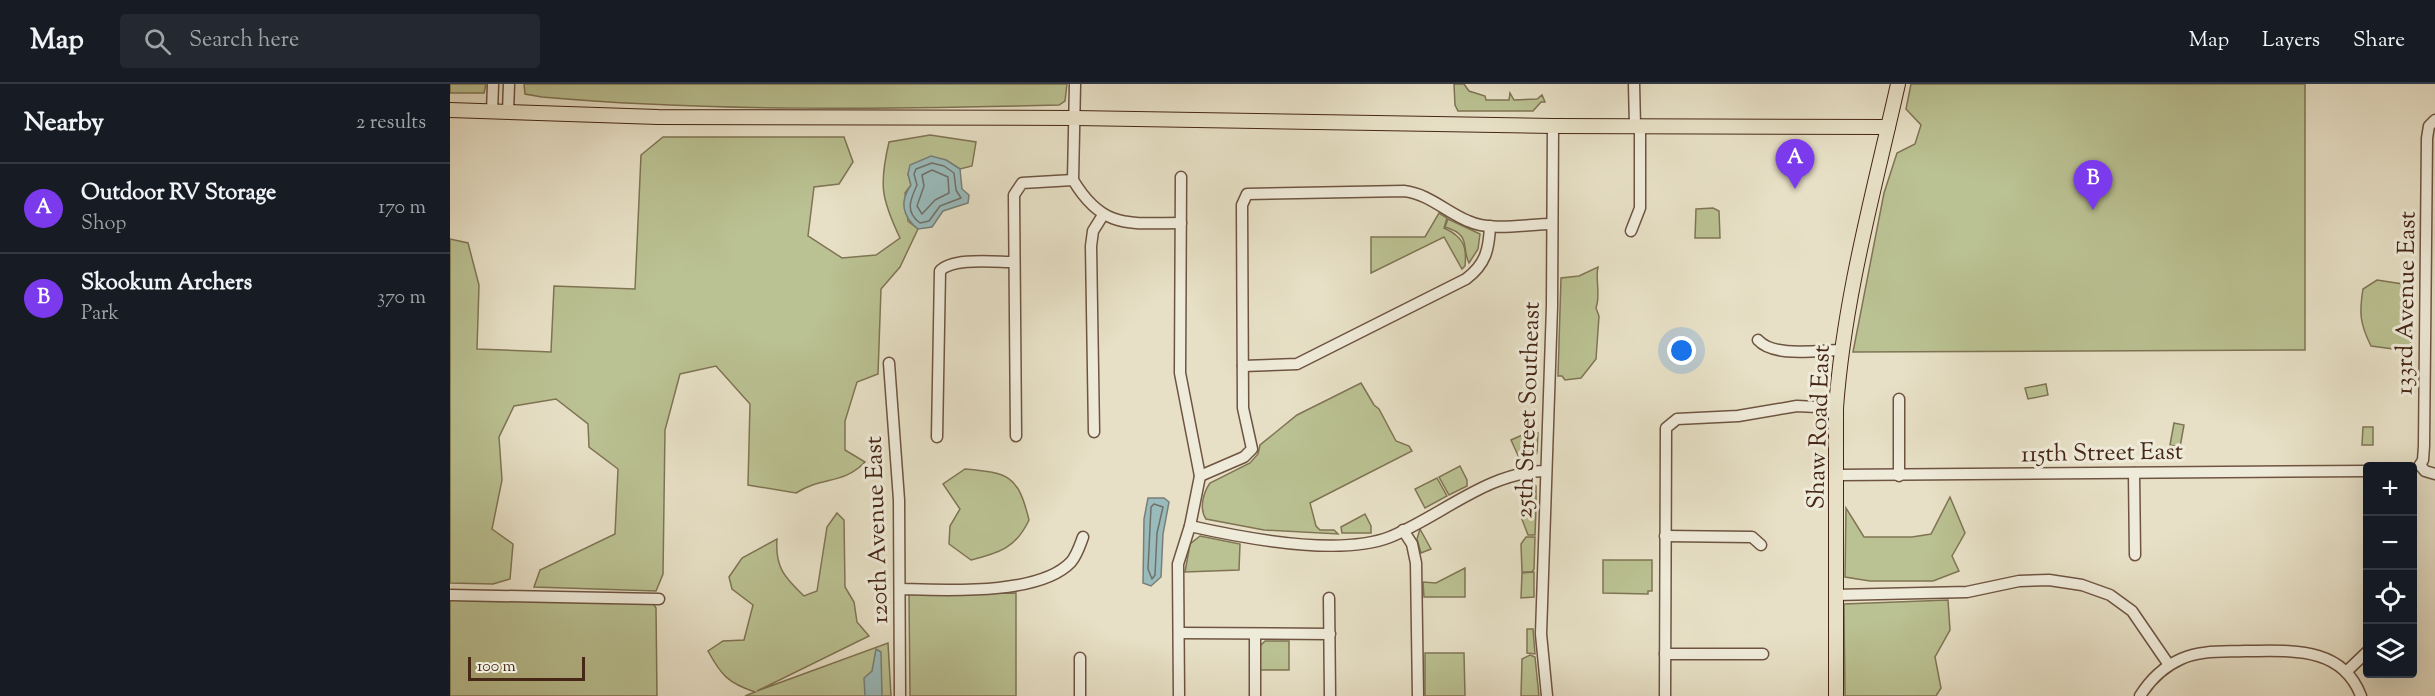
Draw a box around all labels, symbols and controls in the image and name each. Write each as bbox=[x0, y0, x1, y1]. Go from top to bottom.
search box bbox=[120, 14, 540, 68]
text: Map bbox=[30, 21, 84, 61]
icon: search bbox=[141, 25, 174, 58]
text: Search here bbox=[189, 25, 299, 57]
text: Map bbox=[2189, 26, 2229, 56]
text: Layers bbox=[2262, 26, 2320, 56]
text: Share bbox=[2353, 26, 2405, 56]
text: Nearby bbox=[24, 105, 104, 142]
text: 2 results bbox=[356, 109, 426, 138]
pin: A bbox=[1776, 140, 1814, 189]
pin: B bbox=[2074, 160, 2112, 210]
text: Outdoor RV Storage bbox=[81, 178, 276, 210]
text: A bbox=[35, 194, 52, 223]
text: 170 m bbox=[378, 194, 426, 223]
text: Shop bbox=[81, 210, 126, 239]
street label: 133rd Avenue East bbox=[2388, 211, 2426, 395]
text: Skookum Archers bbox=[81, 268, 252, 300]
text: B bbox=[37, 284, 50, 313]
text: 370 m bbox=[377, 284, 426, 313]
text: Park bbox=[81, 300, 119, 329]
street label: 25th Street Southeast bbox=[1508, 301, 1550, 519]
your location bbox=[1667, 336, 1696, 365]
street label: Shaw Road East bbox=[1800, 344, 1840, 510]
street label: 120th Avenue East bbox=[858, 435, 898, 624]
street label: 115th Street East bbox=[2021, 436, 2183, 472]
map controls bbox=[2363, 462, 2417, 678]
button: + bbox=[2363, 462, 2417, 516]
button: − bbox=[2363, 516, 2417, 570]
button: locate bbox=[2363, 570, 2417, 624]
button: layers bbox=[2363, 624, 2417, 678]
scale bar bbox=[468, 654, 585, 682]
text: 100 m bbox=[477, 656, 516, 679]

